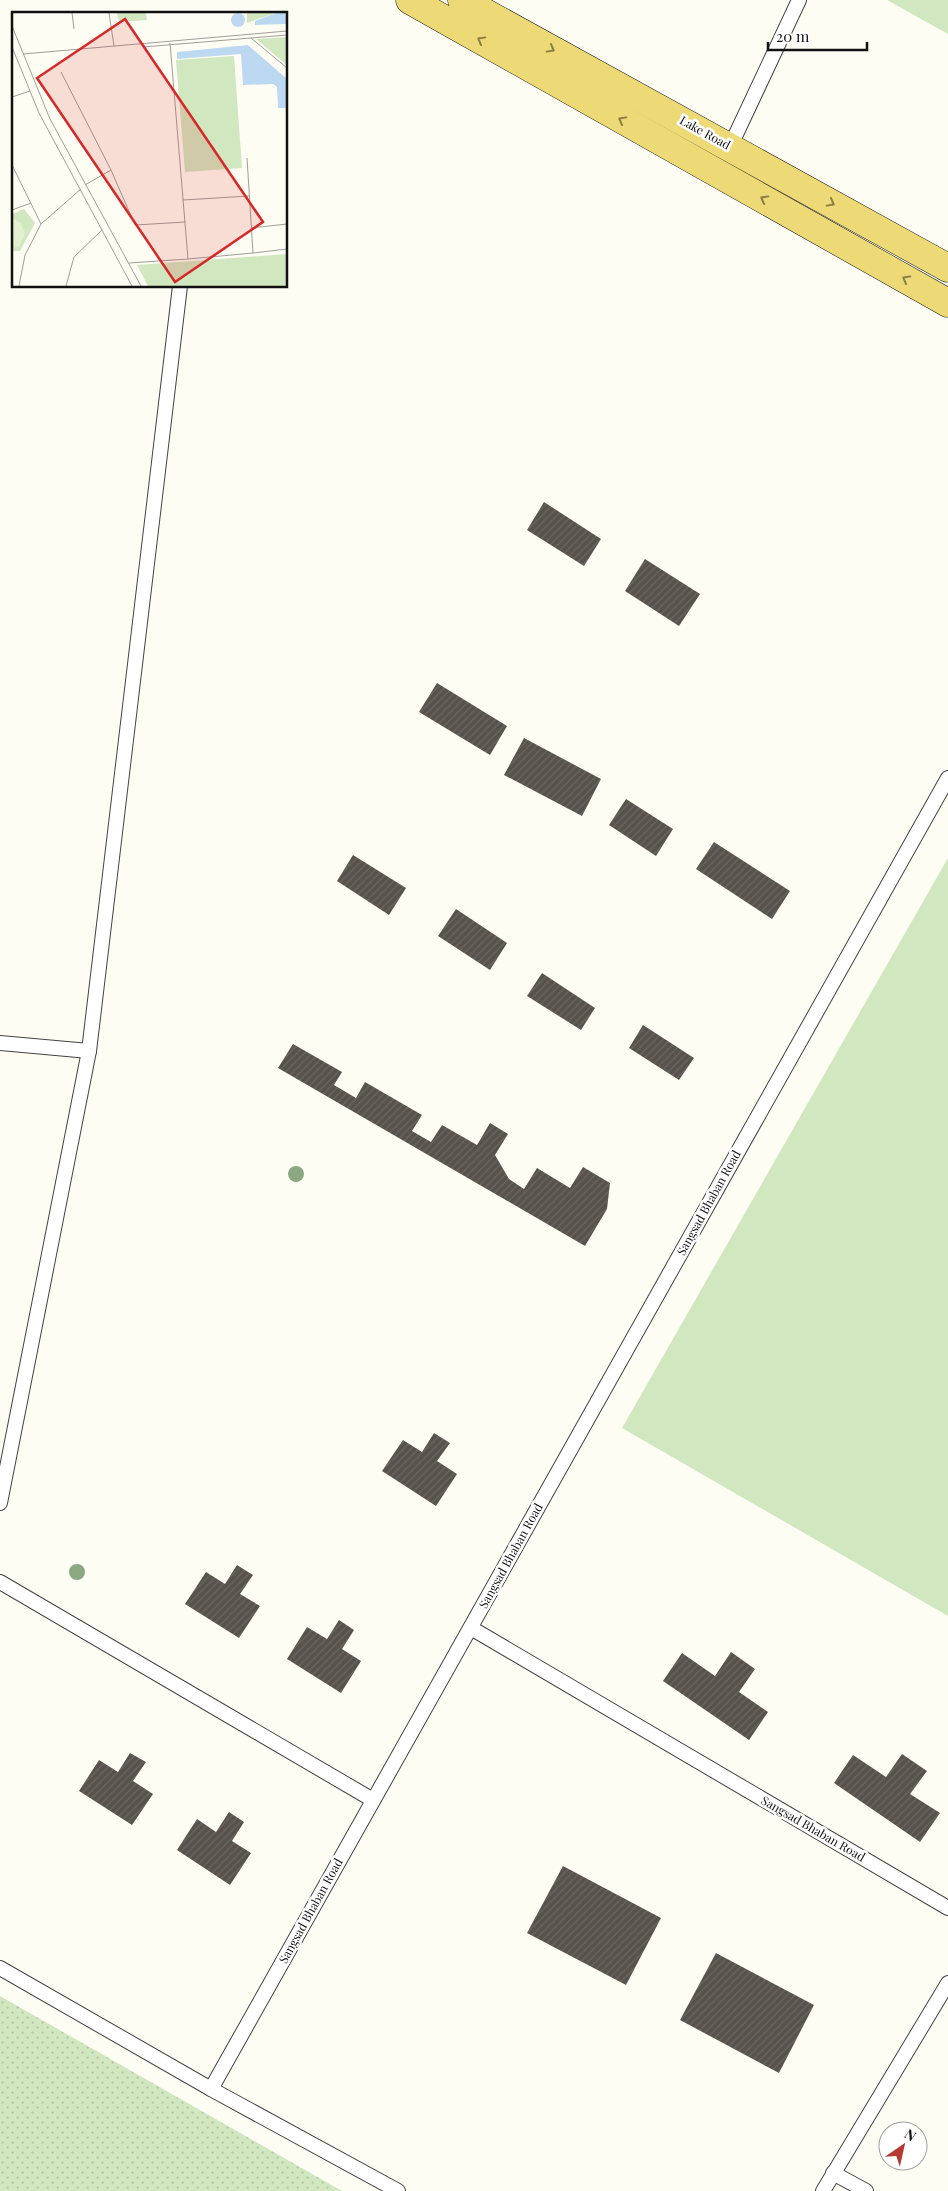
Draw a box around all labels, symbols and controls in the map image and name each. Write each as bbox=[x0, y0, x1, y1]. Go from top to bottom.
inset map bbox=[12, 12, 288, 288]
scale bar bbox=[768, 20, 867, 52]
text: 20 m bbox=[776, 26, 810, 46]
one-way arrow bbox=[477, 36, 486, 46]
one-way arrow bbox=[546, 43, 555, 53]
street label: Lake Road bbox=[677, 112, 734, 153]
one-way arrow bbox=[619, 116, 628, 126]
one-way arrow bbox=[760, 196, 769, 206]
one-way arrow bbox=[826, 197, 835, 207]
one-way arrow bbox=[902, 275, 911, 285]
street label: Sangsad Bhaban Road bbox=[673, 1147, 744, 1258]
street label: Sangsad Bhaban Road bbox=[475, 1500, 546, 1611]
street label: Sangsad Bhaban Road bbox=[759, 1792, 868, 1864]
street label: Sangsad Bhaban Road bbox=[275, 1855, 346, 1966]
north arrow bbox=[878, 2121, 928, 2171]
text: N bbox=[901, 2124, 920, 2146]

